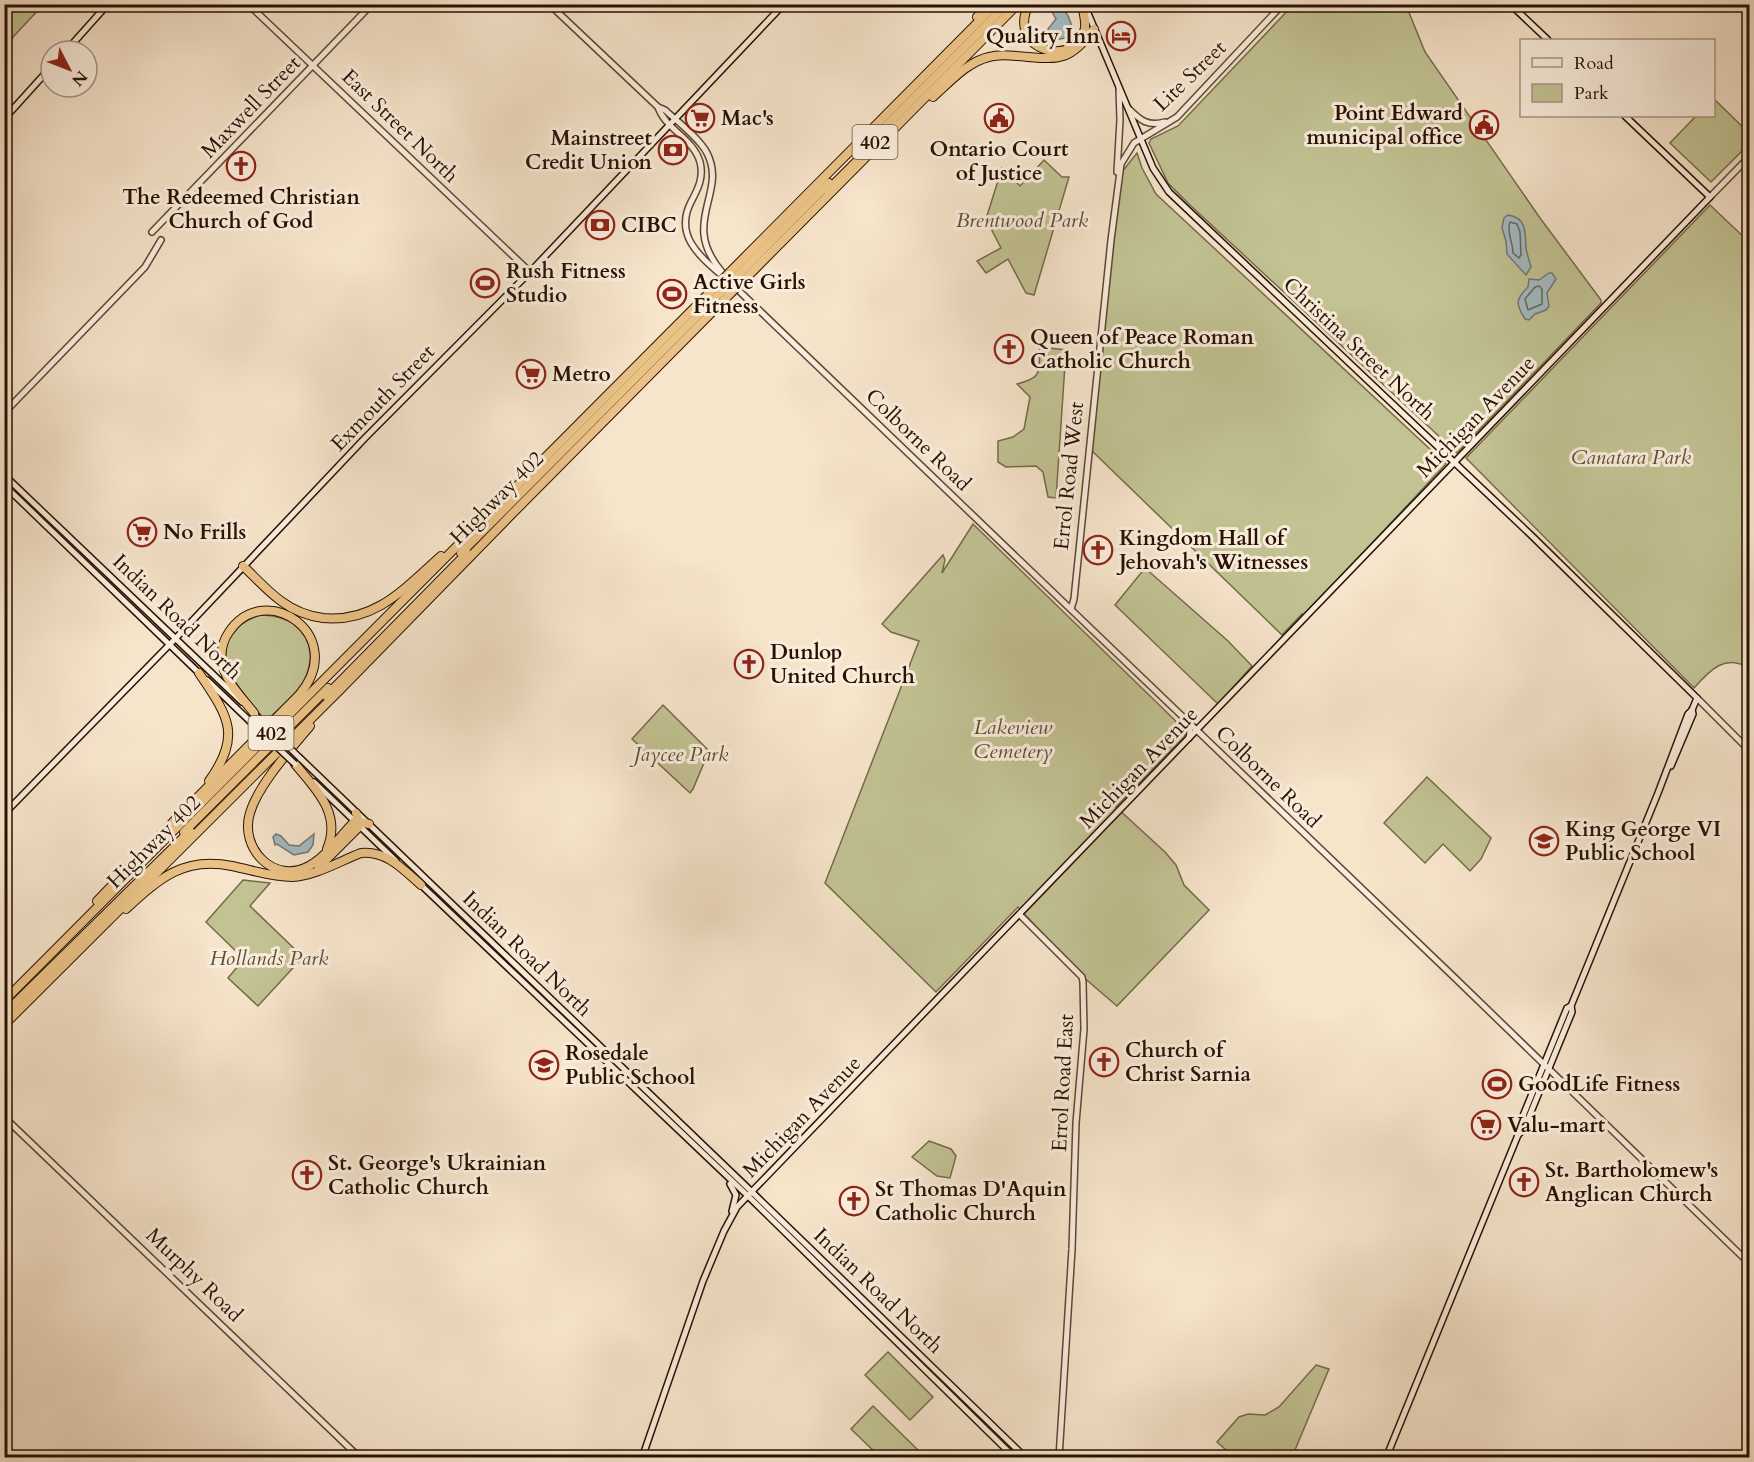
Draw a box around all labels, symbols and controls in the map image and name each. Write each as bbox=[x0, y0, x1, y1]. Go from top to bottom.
hotel icon: Quality Inn bbox=[1105, 20, 1137, 52]
place label: Quality Inn bbox=[986, 22, 1100, 51]
street label: Lite Street bbox=[1147, 34, 1233, 118]
north arrow bbox=[39, 39, 99, 99]
legend bbox=[1520, 39, 1715, 117]
street label: Maxwell Street bbox=[195, 49, 308, 165]
text: Road bbox=[1574, 51, 1614, 76]
street label: East Street North bbox=[335, 63, 465, 190]
text: N bbox=[67, 66, 92, 91]
text: Park bbox=[1574, 81, 1609, 106]
place label: Point Edward municipal office bbox=[1306, 99, 1463, 152]
supermarket icon: Mac's bbox=[684, 102, 716, 134]
public building icon: Ontario Court of Justice bbox=[983, 102, 1015, 134]
place label: Mac's bbox=[721, 104, 774, 133]
public building icon: Point Edward municipal office bbox=[1468, 109, 1500, 141]
place label: Mainstreet Credit Union bbox=[525, 124, 653, 177]
road number: 402 bbox=[852, 125, 898, 159]
bank icon: Mainstreet Credit Union bbox=[657, 134, 689, 166]
place label: Ontario Court of Justice bbox=[929, 135, 1069, 188]
church icon: The Redeemed Christian Church of God bbox=[225, 150, 257, 182]
place label: The Redeemed Christian Church of God bbox=[122, 183, 360, 236]
park label: Brentwood Park bbox=[956, 206, 1089, 235]
bank icon: CIBC bbox=[584, 209, 616, 241]
place label: CIBC bbox=[621, 211, 677, 240]
place label: Rush Fitness Studio bbox=[506, 257, 626, 310]
sports icon: Rush Fitness Studio bbox=[469, 267, 501, 299]
place label: Active Girls Fitness bbox=[693, 268, 806, 321]
street label: Christina Street North bbox=[1276, 271, 1442, 428]
sports icon: Active Girls Fitness bbox=[656, 278, 688, 310]
place label: Queen of Peace Roman Catholic Church bbox=[1030, 323, 1255, 376]
church icon: Queen of Peace Roman Catholic Church bbox=[993, 333, 1025, 365]
street label: Exmouth Street bbox=[325, 338, 442, 458]
street label: Michigan Avenue bbox=[1410, 350, 1542, 484]
supermarket icon: Metro bbox=[515, 358, 547, 390]
place label: Metro bbox=[552, 360, 611, 389]
street label: Colborne Road bbox=[859, 382, 977, 498]
street label: Errol Road West bbox=[1047, 400, 1091, 552]
park label: Canatara Park bbox=[1571, 443, 1692, 472]
street label: Highway 402 bbox=[444, 445, 550, 551]
supermarket icon: No Frills bbox=[126, 516, 158, 548]
place label: No Frills bbox=[163, 518, 246, 547]
place label: Kingdom Hall of Jehovah's Witnesses bbox=[1116, 524, 1308, 577]
church icon: Kingdom Hall of Jehovah's Witnesses bbox=[1082, 534, 1114, 566]
street label: Indian Road North bbox=[106, 548, 248, 687]
place label: Dunlop United Church bbox=[770, 638, 915, 691]
church icon: Dunlop United Church bbox=[733, 648, 765, 680]
street label: Michigan Avenue bbox=[1073, 701, 1205, 835]
park label: Lakeview Cemetery bbox=[974, 713, 1053, 766]
road number: 402 bbox=[248, 716, 294, 750]
street label: Colborne Road bbox=[1209, 719, 1327, 835]
park label: Jaycee Park bbox=[629, 740, 729, 769]
street label: Highway 402 bbox=[101, 789, 207, 895]
place label: King George VI Public School bbox=[1565, 815, 1721, 868]
school or university icon: King George VI Public School bbox=[1528, 825, 1560, 857]
street label: Indian Road North bbox=[456, 885, 598, 1024]
park label: Hollands Park bbox=[210, 944, 329, 973]
street label: Errol Road East bbox=[1045, 1013, 1081, 1153]
place label: Church of Christ Sarnia bbox=[1125, 1036, 1252, 1089]
place label: Rosedale Public School bbox=[565, 1039, 696, 1092]
church icon: Church of Christ Sarnia bbox=[1088, 1046, 1120, 1078]
school or university icon: Rosedale Public School bbox=[528, 1049, 560, 1081]
street label: Michigan Avenue bbox=[736, 1050, 868, 1184]
sports icon: GoodLife Fitness bbox=[1481, 1068, 1513, 1100]
place label: GoodLife Fitness bbox=[1518, 1070, 1680, 1099]
supermarket icon: Valu-mart bbox=[1470, 1109, 1502, 1141]
place label: Valu-mart bbox=[1507, 1111, 1606, 1140]
place label: St. George's Ukrainian Catholic Church bbox=[328, 1149, 547, 1202]
place label: St. Bartholomew's Anglican Church bbox=[1545, 1156, 1718, 1209]
church icon: St. George's Ukrainian Catholic Church bbox=[291, 1159, 323, 1191]
church icon: St. Bartholomew's Anglican Church bbox=[1508, 1166, 1540, 1198]
place label: St Thomas D'Aquin Catholic Church bbox=[875, 1175, 1067, 1228]
church icon: St Thomas D'Aquin Catholic Church bbox=[838, 1185, 870, 1217]
street label: Murphy Road bbox=[139, 1221, 249, 1329]
street label: Indian Road North bbox=[807, 1222, 949, 1361]

